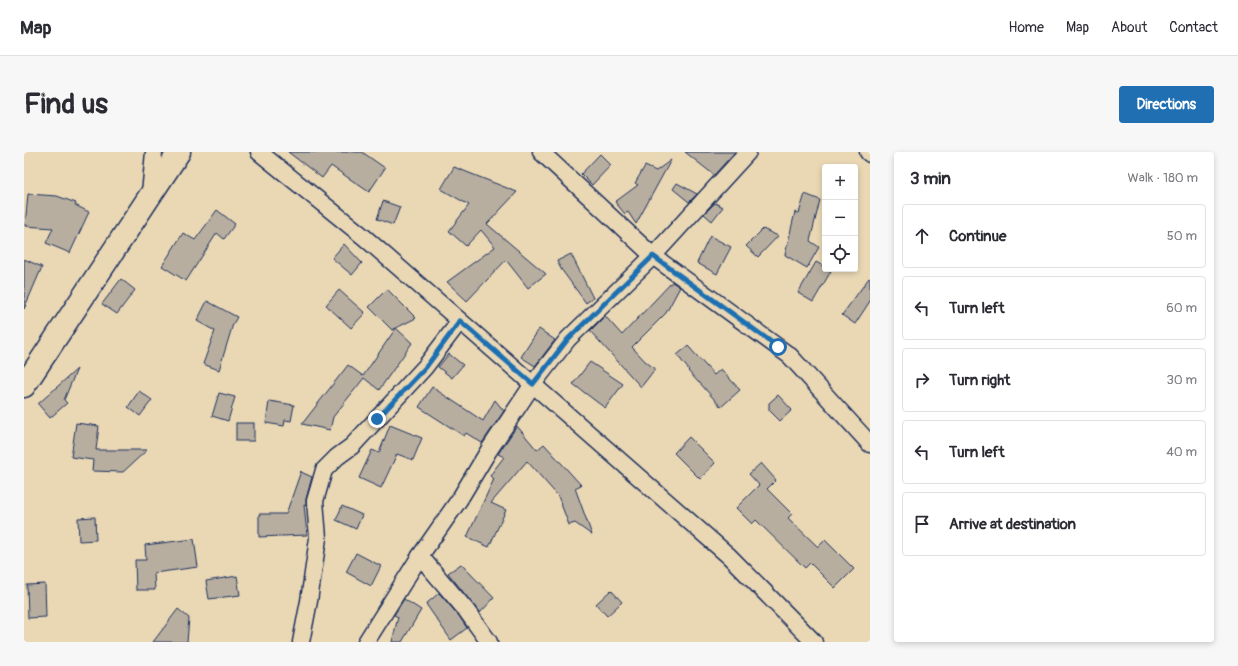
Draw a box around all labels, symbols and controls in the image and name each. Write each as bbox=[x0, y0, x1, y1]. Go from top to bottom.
text: Map bbox=[20, 16, 51, 40]
text: Home bbox=[1009, 19, 1044, 36]
text: Map bbox=[1066, 19, 1089, 36]
text: About bbox=[1111, 19, 1147, 36]
text: Contact bbox=[1169, 19, 1218, 36]
button: Directions bbox=[1119, 86, 1214, 123]
text: Find us bbox=[24, 87, 108, 122]
map controls bbox=[822, 164, 858, 272]
button: + bbox=[822, 164, 858, 200]
text: 3 min bbox=[910, 168, 951, 189]
text: Walk · 180 m bbox=[1128, 170, 1198, 186]
button: − bbox=[822, 200, 858, 236]
icon: ahead bbox=[911, 225, 933, 247]
text: Continue bbox=[949, 227, 1007, 246]
text: 50 m bbox=[1167, 228, 1197, 244]
button: locate bbox=[822, 236, 858, 272]
icon: left bbox=[911, 297, 933, 319]
text: Turn left bbox=[949, 299, 1005, 318]
text: 60 m bbox=[1166, 300, 1197, 316]
route start bbox=[769, 338, 787, 356]
icon: right bbox=[911, 369, 933, 391]
text: Turn right bbox=[949, 371, 1010, 390]
text: 30 m bbox=[1167, 372, 1197, 388]
route end bbox=[368, 410, 386, 428]
icon: left bbox=[911, 441, 933, 463]
text: Turn left bbox=[949, 443, 1005, 462]
text: 40 m bbox=[1166, 444, 1197, 460]
icon: arrive bbox=[911, 513, 933, 535]
text: Arrive at destination bbox=[949, 515, 1076, 534]

